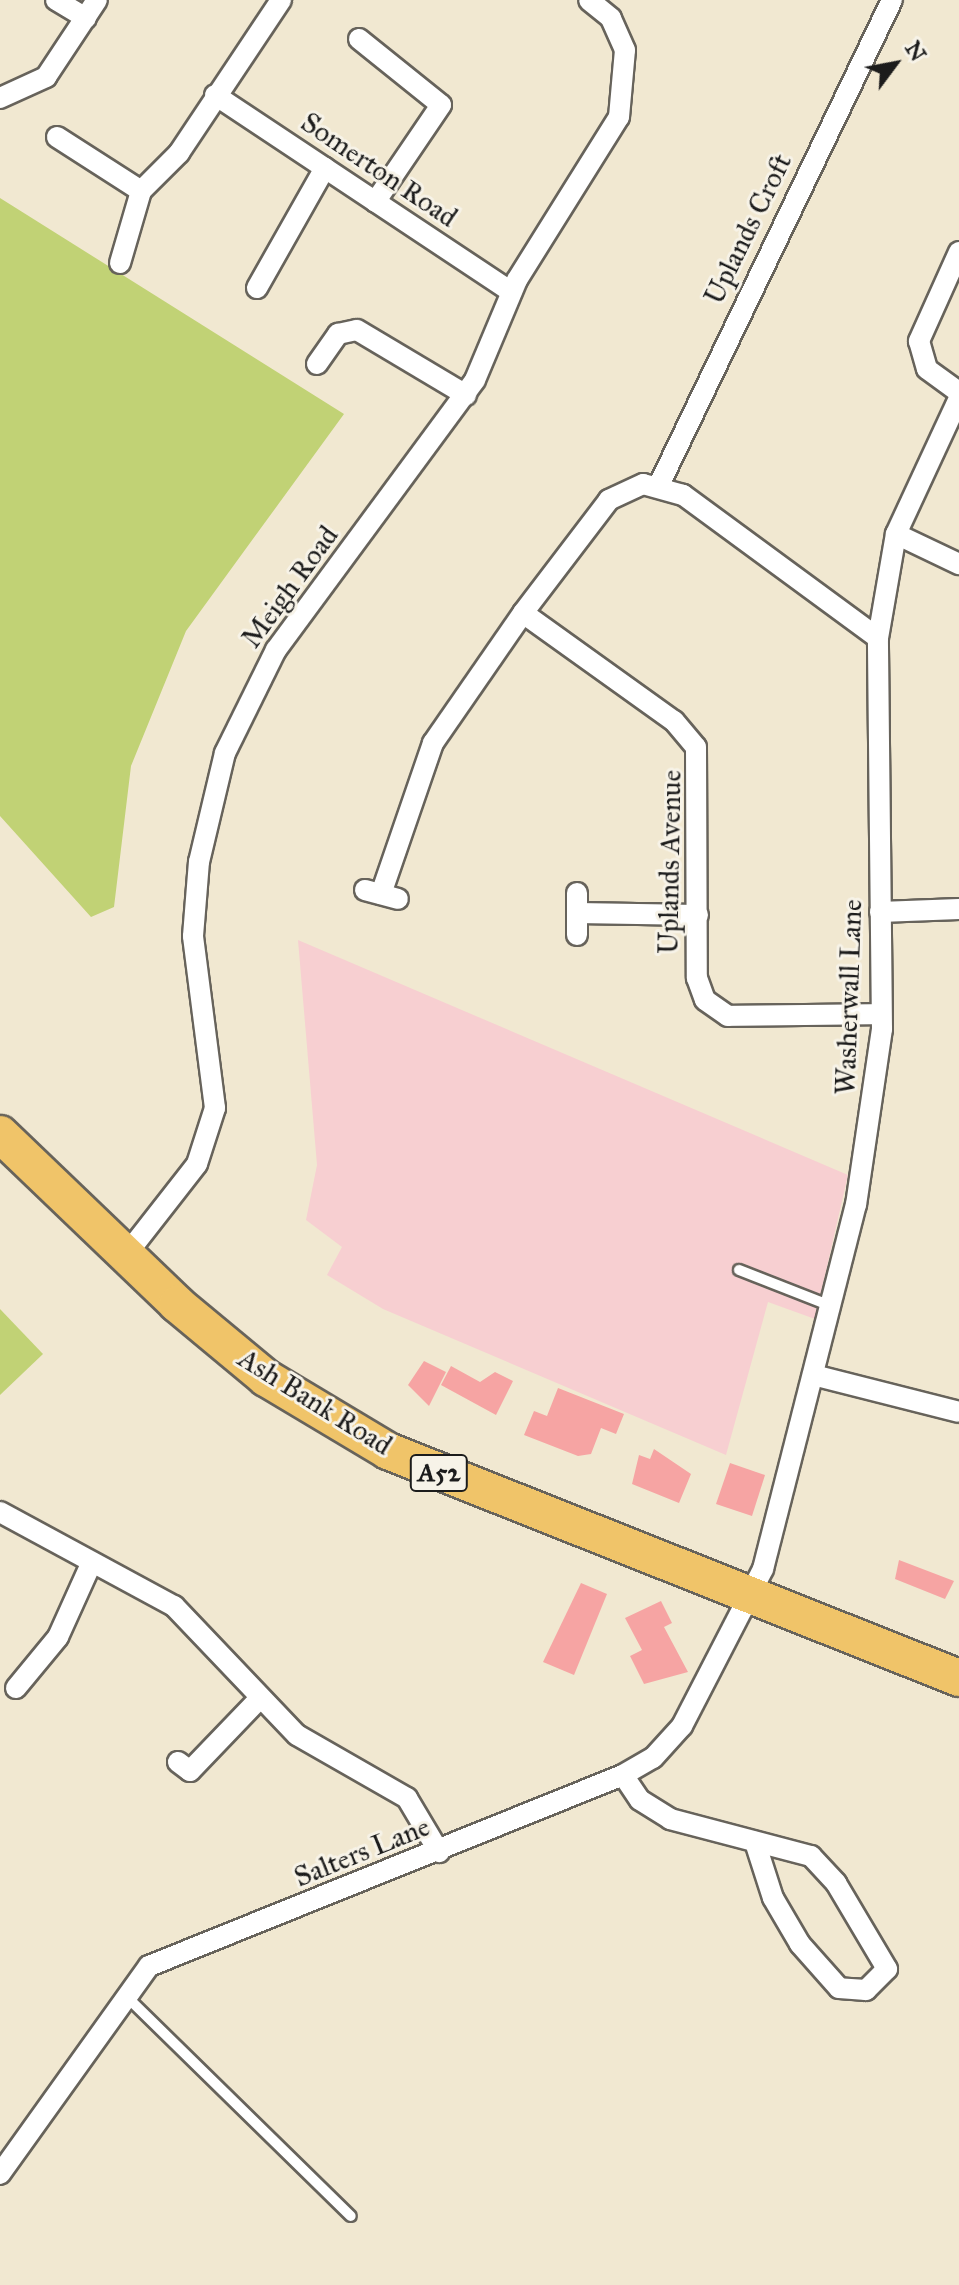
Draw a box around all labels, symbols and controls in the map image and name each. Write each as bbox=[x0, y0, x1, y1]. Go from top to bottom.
north arrow bbox=[855, 24, 935, 104]
text: N bbox=[899, 36, 932, 66]
street label: Somerton Road bbox=[295, 105, 463, 235]
street label: Uplands Croft bbox=[697, 148, 799, 310]
street label: Meigh Road bbox=[235, 520, 345, 654]
street label: Uplands Avenue bbox=[652, 770, 688, 954]
street label: Washerwall Lane bbox=[829, 899, 869, 1095]
street label: Ash Bank Road bbox=[232, 1341, 398, 1463]
road number: A52 bbox=[409, 1451, 469, 1495]
street label: Salters Lane bbox=[289, 1810, 435, 1894]

